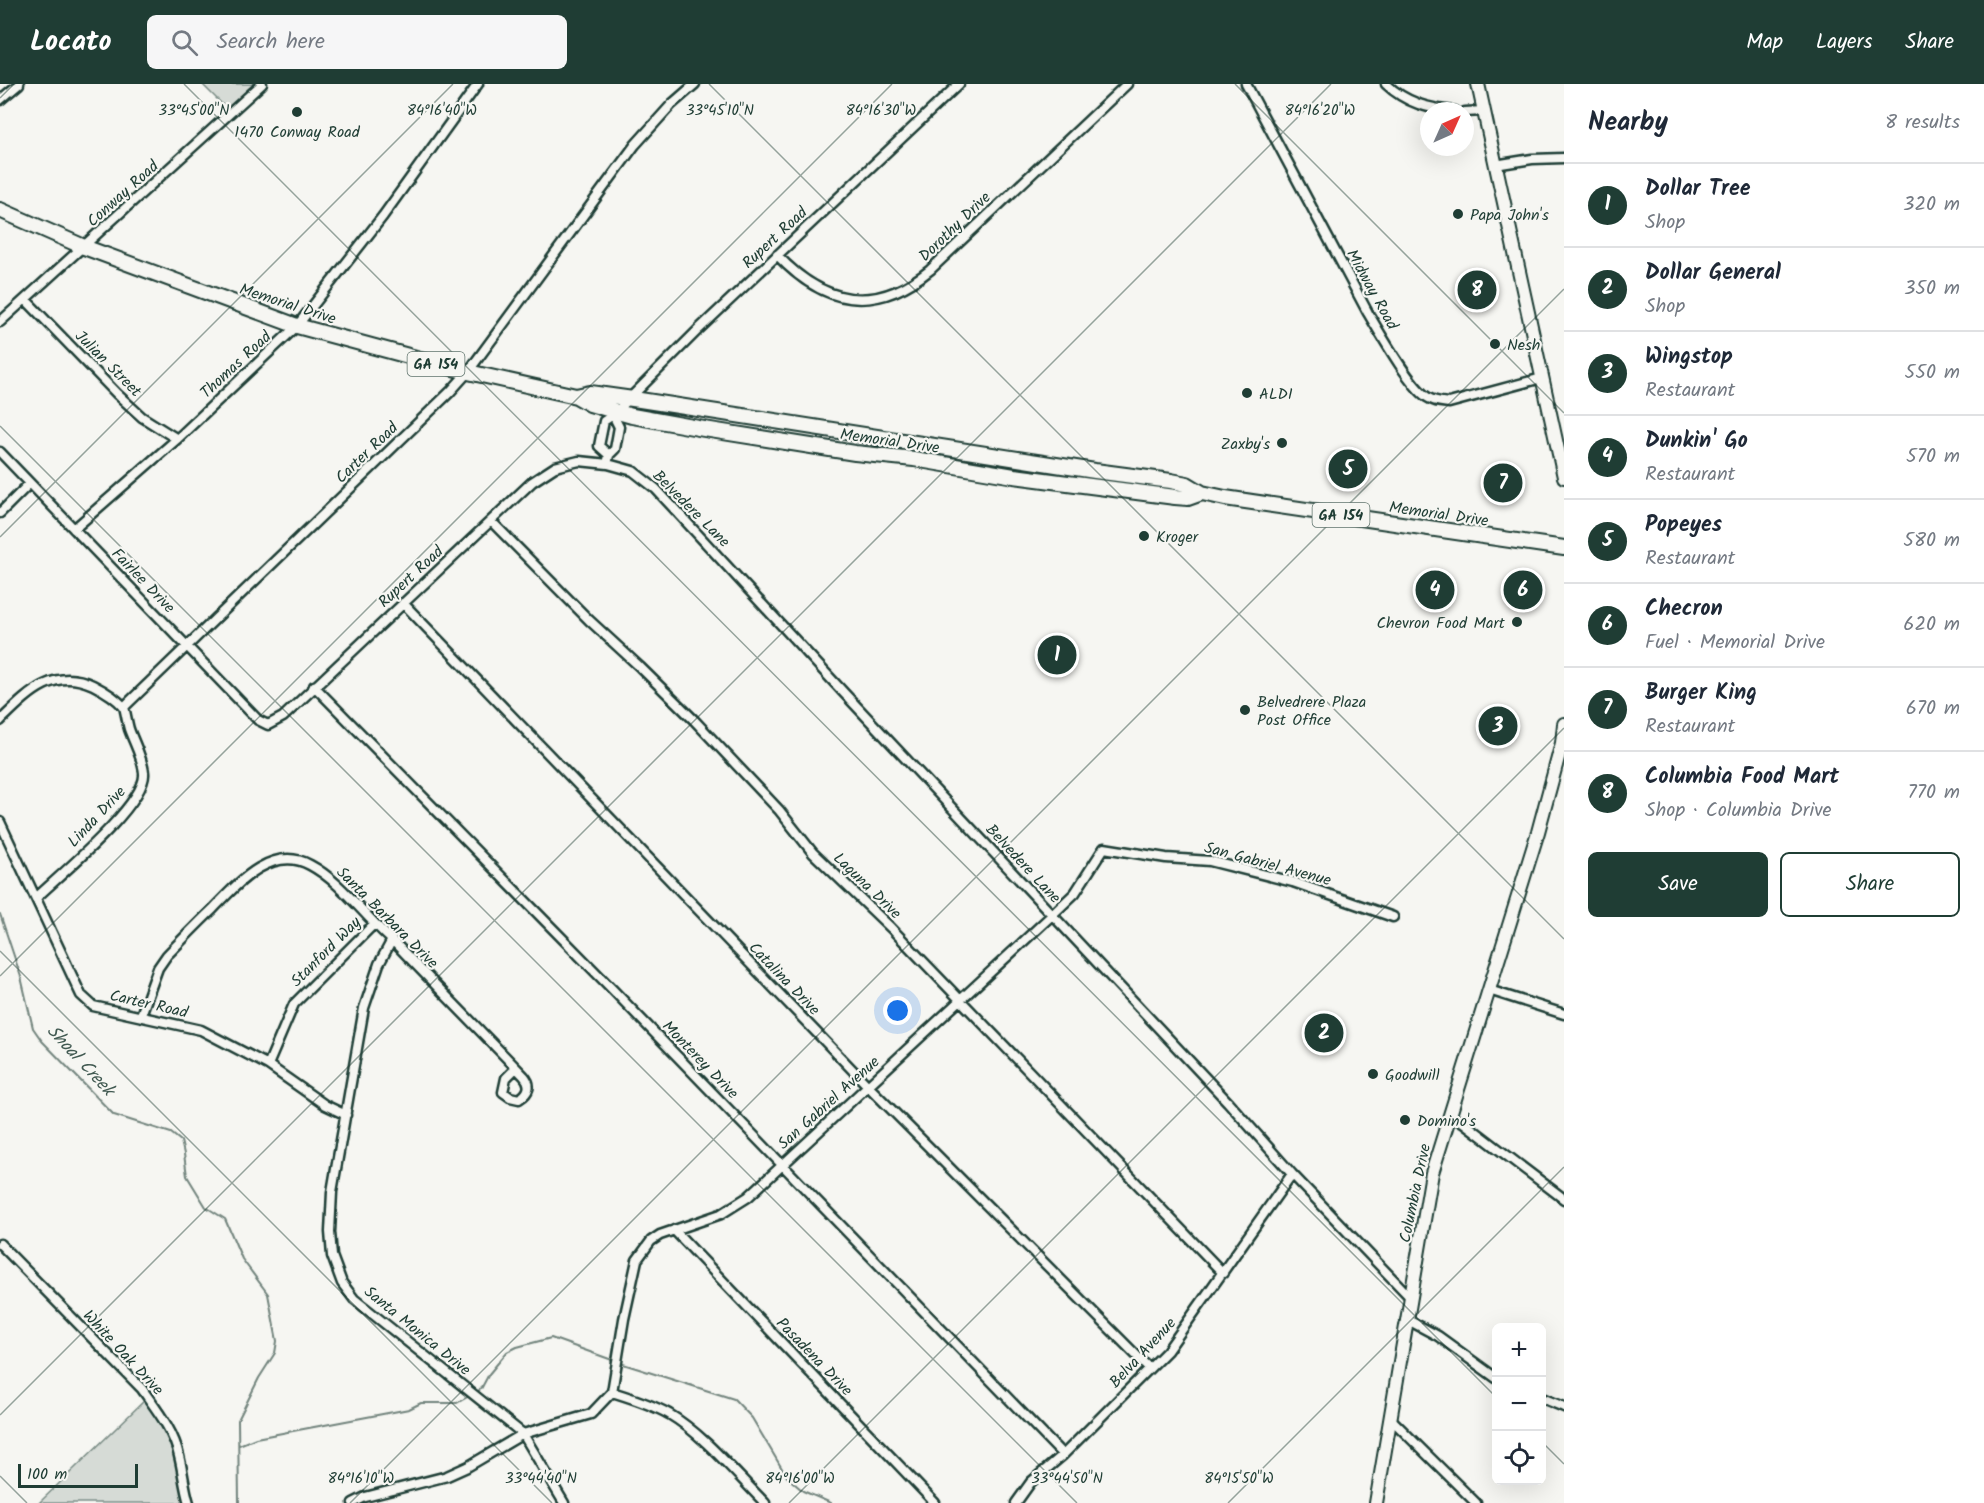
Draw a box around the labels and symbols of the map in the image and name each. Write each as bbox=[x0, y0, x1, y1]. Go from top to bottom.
text: 33°45'00"N bbox=[159, 99, 229, 123]
text: 84°16'40"W bbox=[407, 99, 477, 123]
text: 33°45'10"N bbox=[686, 99, 754, 123]
text: 84°16'30"W bbox=[846, 99, 916, 123]
text: 84°16'20"W bbox=[1285, 99, 1356, 123]
north arrow bbox=[1420, 102, 1474, 156]
marker: 1470 Conway Road bbox=[290, 105, 304, 119]
place label: 1470 Conway Road bbox=[234, 120, 361, 145]
street label: Conway Road bbox=[81, 154, 165, 233]
street label: Dorothy Drive bbox=[913, 186, 997, 268]
street label: Rupert Road bbox=[737, 200, 814, 275]
place label: Papa John's bbox=[1470, 203, 1549, 228]
marker: Papa John's bbox=[1451, 207, 1465, 221]
street label: Midway Road bbox=[1339, 245, 1405, 335]
pin: 8 bbox=[1458, 268, 1496, 312]
street label: Memorial Drive bbox=[236, 277, 339, 332]
street label: Julian Street bbox=[69, 325, 148, 404]
street label: Thomas Road bbox=[195, 325, 278, 405]
place label: Nesh bbox=[1507, 333, 1540, 358]
marker: Nesh bbox=[1488, 337, 1502, 351]
road number: GA 154 bbox=[408, 352, 464, 376]
place label: ALDI bbox=[1259, 382, 1293, 407]
marker: ALDI bbox=[1240, 386, 1254, 400]
street label: Carter Road bbox=[330, 416, 405, 490]
street label: Memorial Drive bbox=[838, 422, 941, 461]
place label: Zaxby's bbox=[1221, 432, 1270, 457]
marker: Zaxby's bbox=[1275, 436, 1289, 450]
pin: 5 bbox=[1328, 446, 1368, 492]
pin: 7 bbox=[1484, 460, 1522, 506]
street label: Belvedere Lane bbox=[646, 464, 736, 554]
street label: Memorial Drive bbox=[1387, 495, 1490, 534]
road number: GA 154 bbox=[1312, 503, 1370, 527]
place label: Kroger bbox=[1156, 525, 1200, 550]
marker: Kroger bbox=[1137, 529, 1151, 543]
street label: Rupert Road bbox=[373, 539, 450, 614]
street label: Fairlee Drive bbox=[105, 542, 181, 620]
pin: 4 bbox=[1416, 568, 1454, 612]
pin: 6 bbox=[1504, 568, 1543, 612]
place label: Chevron Food Mart bbox=[1377, 611, 1506, 636]
marker: Chevron Food Mart bbox=[1510, 615, 1524, 629]
pin: 1 bbox=[1038, 632, 1076, 678]
place label: Belvedrere Plaza Post Office bbox=[1257, 690, 1366, 733]
marker: Belvedrere Plaza Post Office bbox=[1238, 703, 1252, 717]
pin: 3 bbox=[1478, 704, 1518, 748]
street label: Linda Drive bbox=[62, 781, 132, 853]
street label: Belvedere Lane bbox=[979, 818, 1067, 910]
street label: San Gabriel Avenue bbox=[1201, 836, 1334, 893]
street label: Laguna Drive bbox=[827, 847, 907, 925]
street label: Santa Barbara Drive bbox=[330, 861, 444, 975]
street label: Stanford Way bbox=[285, 911, 367, 993]
street label: Catalina Drive bbox=[742, 936, 826, 1022]
street label: Carter Road bbox=[107, 983, 191, 1026]
your location bbox=[883, 996, 912, 1025]
pin: 2 bbox=[1304, 1010, 1344, 1056]
street label: Monterey Drive bbox=[656, 1015, 744, 1105]
water label: Shoal Creek bbox=[39, 1019, 123, 1105]
street label: San Gabriel Avenue bbox=[772, 1050, 886, 1156]
place label: Goodwill bbox=[1385, 1063, 1440, 1088]
marker: Goodwill bbox=[1366, 1067, 1380, 1081]
place label: Domino's bbox=[1417, 1109, 1476, 1134]
marker: Domino's bbox=[1398, 1113, 1412, 1127]
street label: Columbia Drive bbox=[1393, 1141, 1438, 1245]
street label: Santa Monica Drive bbox=[358, 1280, 476, 1382]
street label: White Oak Drive bbox=[76, 1305, 169, 1402]
street label: Pasadena Drive bbox=[770, 1312, 858, 1402]
street label: Belva Avenue bbox=[1104, 1312, 1183, 1394]
scale bar bbox=[18, 1461, 138, 1488]
text: 84°16'10"W bbox=[328, 1467, 395, 1491]
text: 33°44'40"N bbox=[505, 1467, 577, 1491]
text: 84°16'00"W bbox=[765, 1467, 835, 1491]
text: 33°44'50"N bbox=[1031, 1467, 1103, 1491]
text: 84°15'50"W bbox=[1204, 1467, 1274, 1491]

